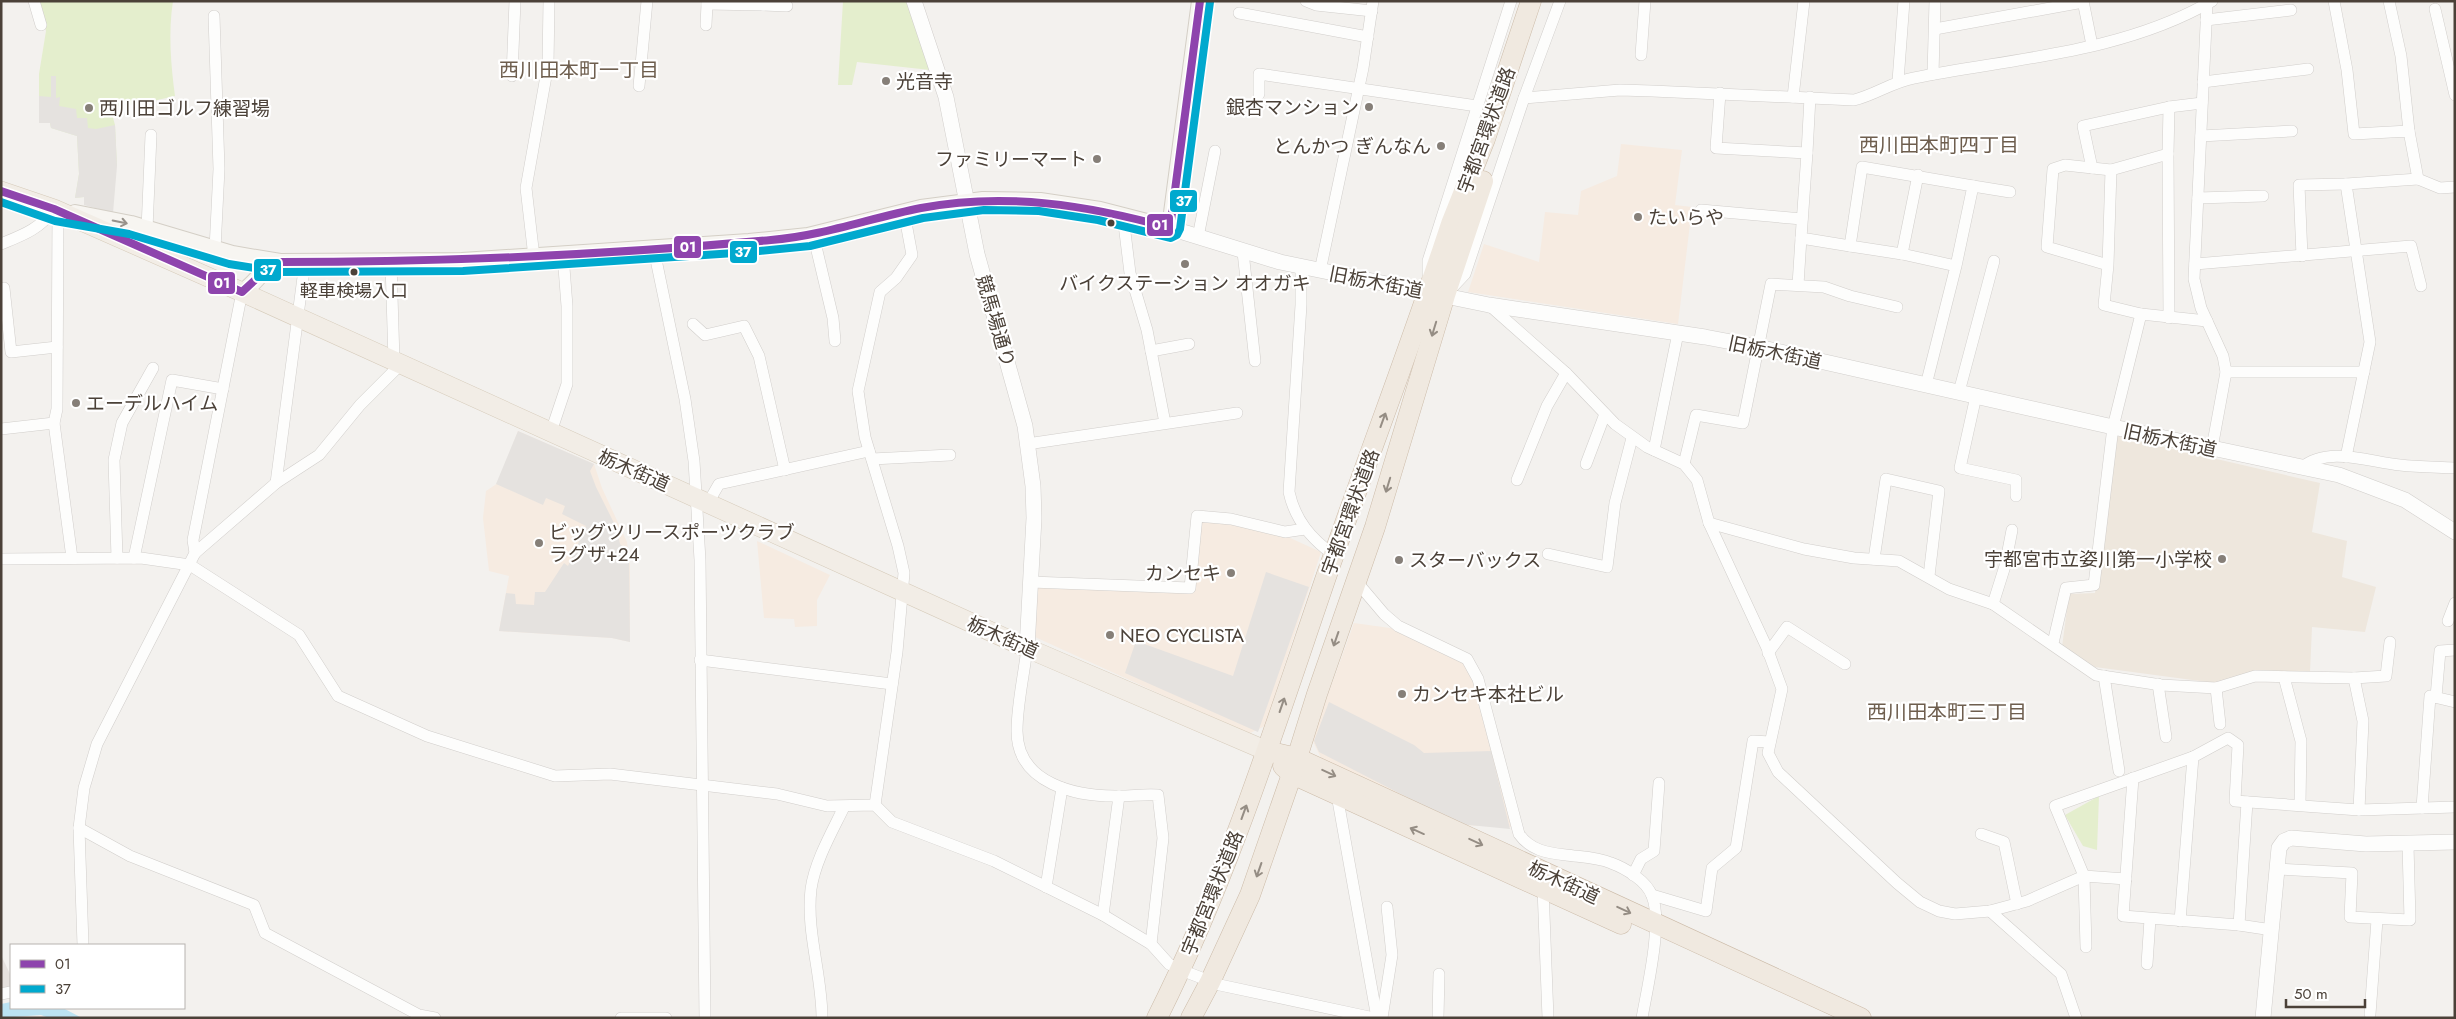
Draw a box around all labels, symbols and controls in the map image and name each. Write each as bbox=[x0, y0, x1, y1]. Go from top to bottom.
district label: 西川田本町一丁目 bbox=[499, 56, 659, 85]
street label: 宇都宮環状道路 bbox=[1451, 63, 1522, 197]
place label: 光音寺 bbox=[896, 68, 953, 95]
marker: 光音寺 bbox=[880, 75, 892, 87]
place label: 銀杏マンション bbox=[1226, 94, 1359, 121]
place label: 西川田ゴルフ練習場 bbox=[99, 95, 270, 122]
marker: 銀杏マンション bbox=[1363, 101, 1375, 113]
marker: 西川田ゴルフ練習場 bbox=[83, 102, 95, 114]
district label: 西川田本町四丁目 bbox=[1859, 131, 2019, 160]
place label: とんかつ ぎんなん bbox=[1273, 133, 1431, 160]
marker: とんかつ ぎんなん bbox=[1435, 140, 1447, 152]
place label: ファミリーマート bbox=[935, 146, 1087, 173]
marker: ファミリーマート bbox=[1091, 153, 1103, 165]
line badge: 37 bbox=[1169, 189, 1198, 213]
text: 37 bbox=[1176, 191, 1193, 211]
place label: たいらや bbox=[1648, 204, 1724, 231]
marker: たいらや bbox=[1632, 211, 1644, 223]
line badge: 01 bbox=[1146, 213, 1174, 237]
text: 01 bbox=[1152, 215, 1168, 235]
one-way arrow bbox=[112, 218, 128, 227]
unlabelled marker bbox=[1106, 218, 1116, 228]
line badge: 01 bbox=[673, 235, 702, 259]
text: 01 bbox=[680, 237, 696, 257]
line badge: 37 bbox=[729, 240, 758, 264]
text: 37 bbox=[735, 242, 752, 262]
line badge: 37 bbox=[253, 258, 282, 282]
marker: バイクステーション オオガキ bbox=[1179, 258, 1191, 270]
text: 37 bbox=[260, 260, 277, 280]
street label: 旧栃木街道 bbox=[1327, 260, 1425, 305]
marker: 軽車検場入口 bbox=[349, 267, 359, 277]
place label: バイクステーション オオガキ bbox=[1059, 270, 1311, 297]
line badge: 01 bbox=[207, 271, 236, 295]
street label: 競馬場通り bbox=[969, 272, 1022, 371]
text: 01 bbox=[214, 273, 230, 293]
place label: 軽車検場入口 bbox=[300, 278, 408, 304]
one-way arrow bbox=[1429, 321, 1439, 337]
street label: 旧栃木街道 bbox=[1726, 329, 1824, 376]
place label: エーデルハイム bbox=[86, 390, 218, 417]
marker: エーデルハイム bbox=[70, 397, 82, 409]
one-way arrow bbox=[1379, 413, 1388, 428]
street label: 旧栃木街道 bbox=[2121, 417, 2219, 464]
street label: 栃木街道 bbox=[594, 443, 674, 498]
street label: 宇都宮環状道路 bbox=[1315, 445, 1386, 579]
one-way arrow bbox=[1382, 477, 1392, 493]
place label: ビッグツリースポーツクラブ ラグザ+24 bbox=[549, 519, 795, 568]
marker: ビッグツリースポーツクラブ ラグザ+24 bbox=[533, 537, 545, 549]
place label: 宇都宮市立姿川第一小学校 bbox=[1984, 546, 2212, 573]
place label: スターバックス bbox=[1409, 547, 1541, 574]
marker: 宇都宮市立姿川第一小学校 bbox=[2216, 553, 2228, 565]
marker: スターバックス bbox=[1393, 554, 1405, 566]
place label: カンセキ bbox=[1145, 560, 1221, 587]
marker: カンセキ bbox=[1225, 567, 1237, 579]
street label: 栃木街道 bbox=[963, 610, 1043, 665]
place label: NEO CYCLISTA bbox=[1120, 622, 1245, 649]
marker: NEO CYCLISTA bbox=[1104, 629, 1116, 641]
one-way arrow bbox=[1331, 631, 1340, 646]
place label: カンセキ本社ビル bbox=[1412, 681, 1564, 708]
marker: カンセキ本社ビル bbox=[1396, 688, 1408, 700]
one-way arrow bbox=[1278, 698, 1288, 714]
district label: 西川田本町三丁目 bbox=[1867, 698, 2027, 727]
one-way arrow bbox=[1321, 769, 1336, 779]
one-way arrow bbox=[1240, 805, 1249, 820]
street label: 宇都宮環状道路 bbox=[1175, 826, 1250, 960]
one-way arrow bbox=[1410, 826, 1425, 836]
one-way arrow bbox=[1468, 837, 1483, 847]
street label: 栃木街道 bbox=[1524, 854, 1604, 911]
one-way arrow bbox=[1253, 861, 1263, 877]
one-way arrow bbox=[1616, 906, 1631, 915]
legend bbox=[10, 944, 185, 1009]
text: 01 bbox=[55, 953, 71, 975]
scale bar bbox=[2286, 976, 2365, 1008]
text: 37 bbox=[55, 978, 71, 1000]
text: 50 m bbox=[2294, 983, 2328, 1005]

